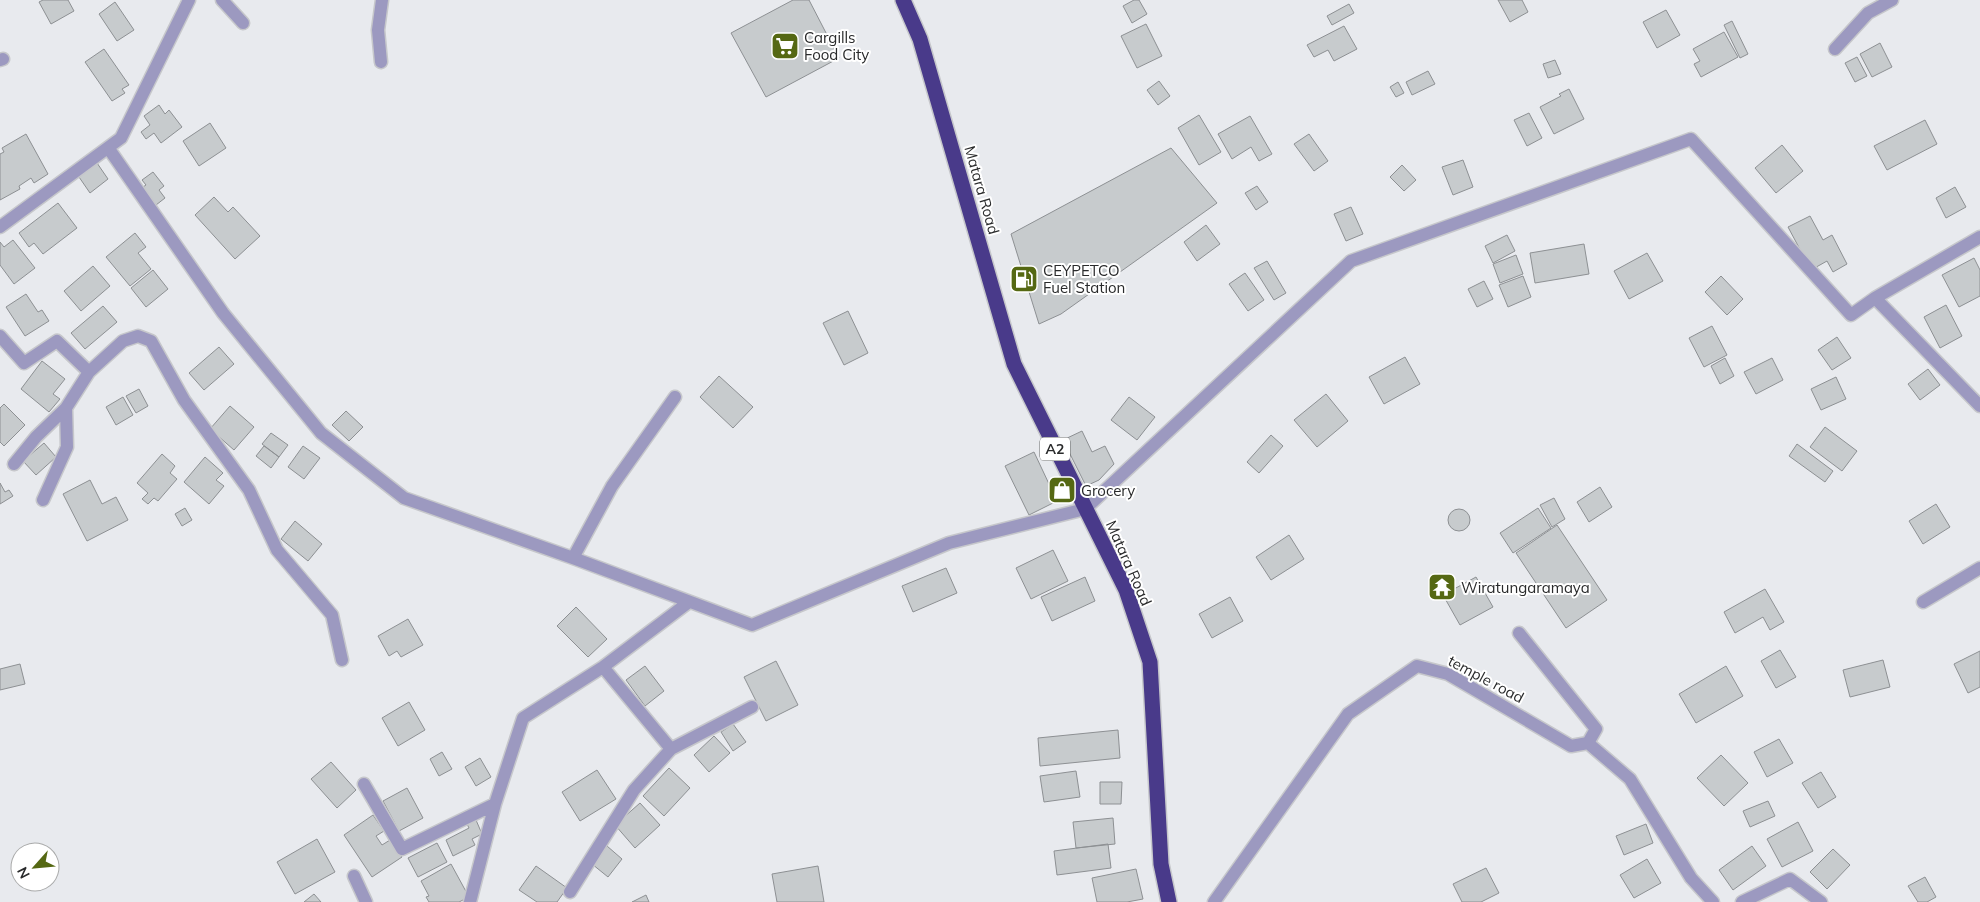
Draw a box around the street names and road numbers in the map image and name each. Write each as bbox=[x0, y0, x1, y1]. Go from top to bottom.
street label: Matara Road bbox=[960, 144, 1004, 236]
road number: A2 bbox=[1040, 438, 1070, 460]
street label: Matara Road bbox=[1102, 517, 1156, 609]
street label: temple road bbox=[1445, 651, 1527, 707]

